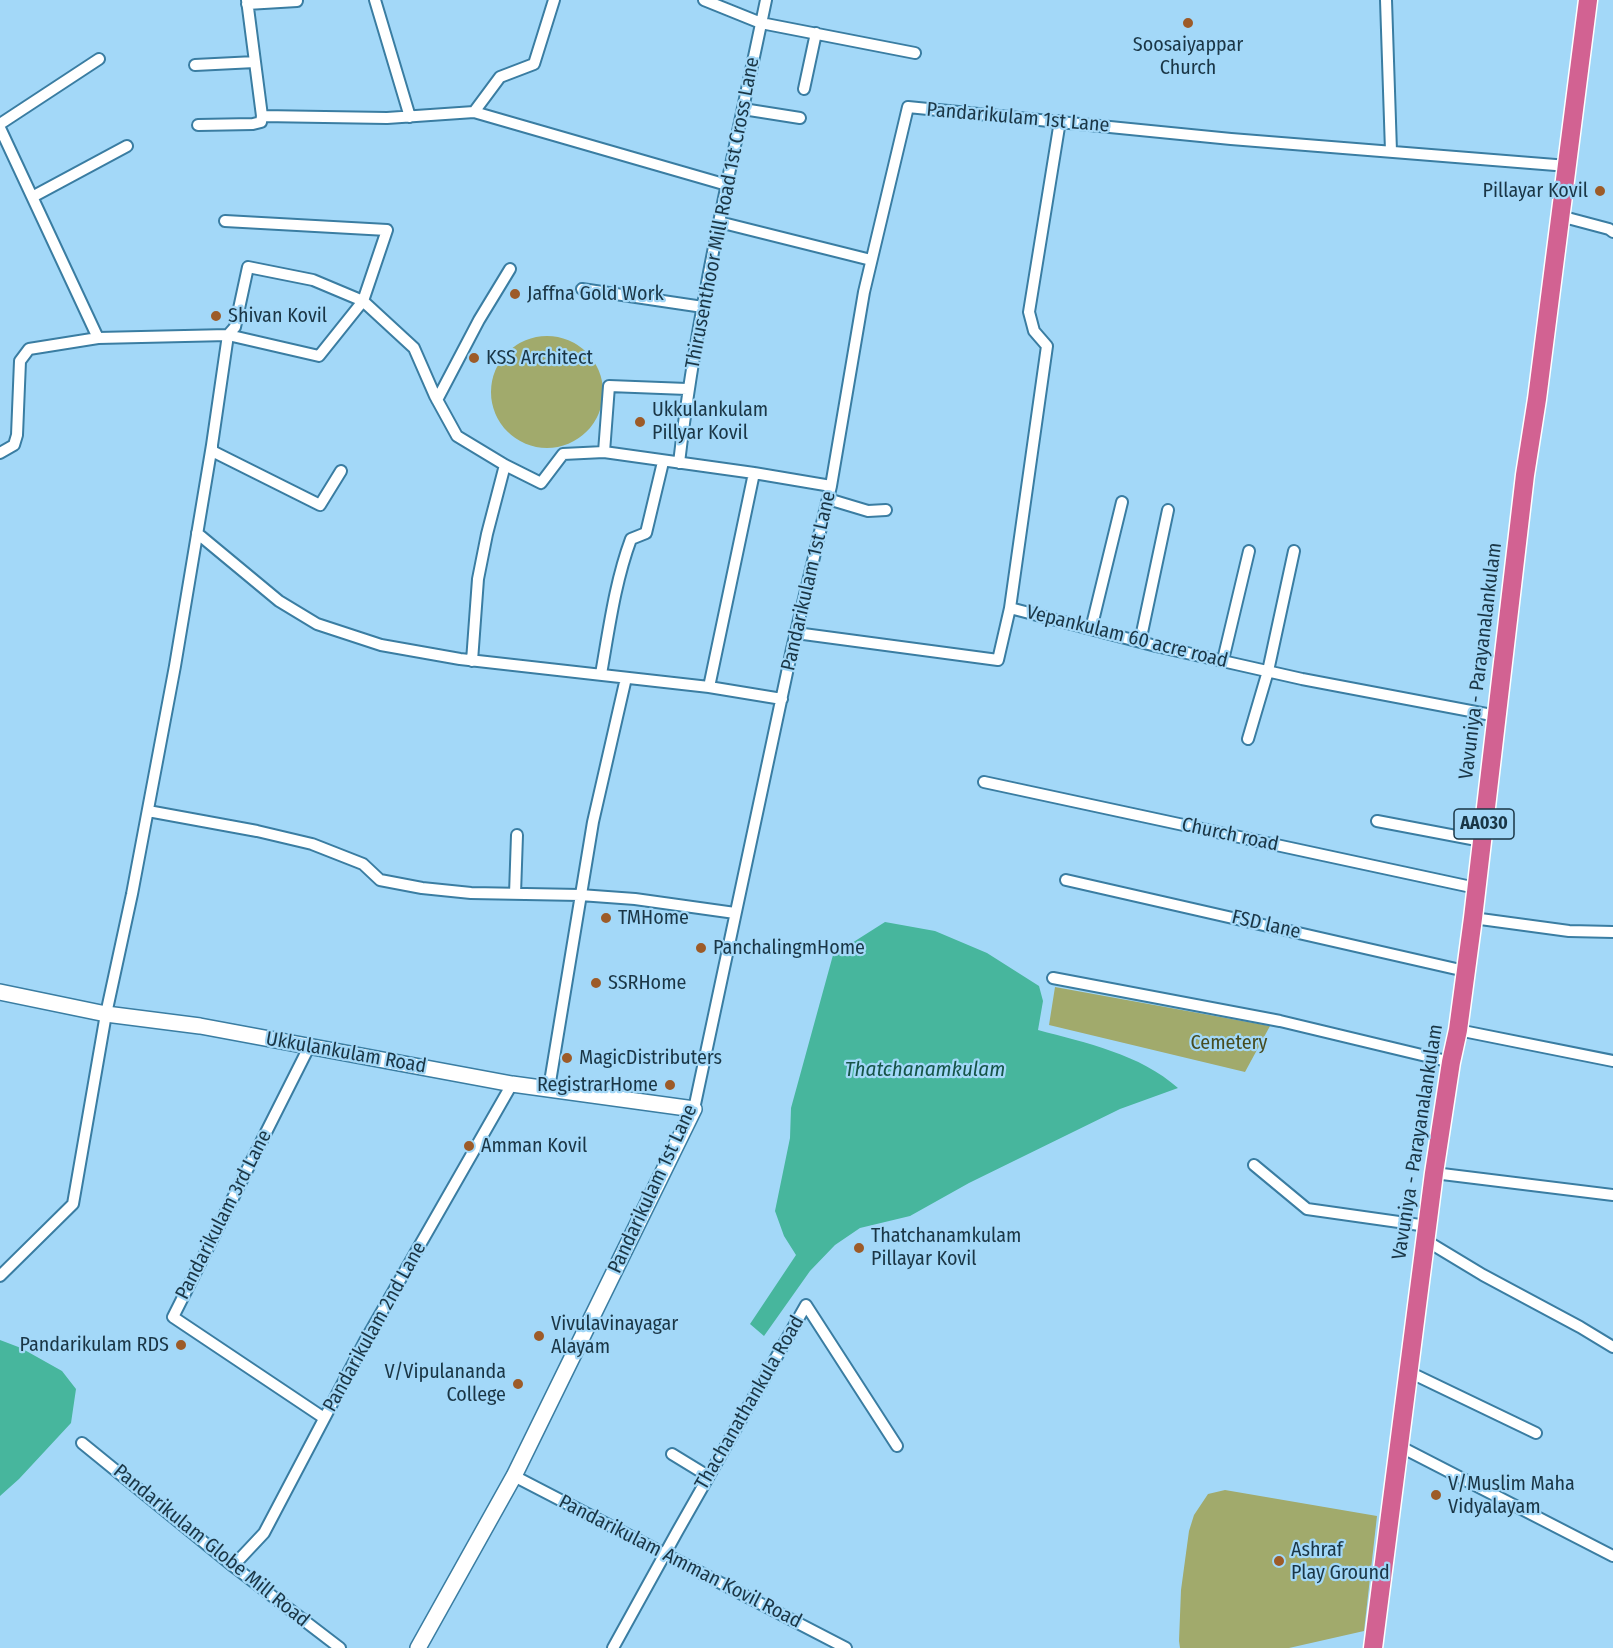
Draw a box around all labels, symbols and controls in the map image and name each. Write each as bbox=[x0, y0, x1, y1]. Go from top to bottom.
marker: Soosaiyappar Church bbox=[1181, 16, 1195, 30]
place label: Soosaiyappar Church bbox=[1133, 33, 1243, 80]
street label: Thirusenthoor Mill Road 1st Cross Lane bbox=[681, 55, 765, 371]
street label: Pandarikulam 1st Lane bbox=[926, 98, 1110, 138]
place label: Pillayar Kovil bbox=[1482, 179, 1588, 203]
marker: Pillayar Kovil bbox=[1593, 184, 1607, 198]
place label: Jaffna Gold Work bbox=[527, 282, 664, 306]
marker: Jaffna Gold Work bbox=[508, 287, 522, 301]
place label: Shivan Kovil bbox=[228, 304, 327, 328]
marker: Shivan Kovil bbox=[209, 309, 223, 323]
place label: KSS Architect bbox=[486, 346, 593, 370]
marker: KSS Architect bbox=[467, 351, 481, 365]
place label: Ukkulankulam Pillyar Kovil bbox=[652, 398, 768, 445]
marker: Ukkulankulam Pillyar Kovil bbox=[633, 415, 647, 429]
street label: Pandarikulam 1st Lane bbox=[777, 489, 841, 673]
street label: Vavuniya - Parayanalankulam bbox=[1455, 541, 1507, 781]
street label: Vepankulam 60 acre road bbox=[1024, 600, 1230, 674]
road number: AA030 bbox=[1454, 809, 1514, 839]
street label: Church road bbox=[1179, 813, 1281, 857]
street label: FSD lane bbox=[1229, 905, 1303, 945]
place label: TMHome bbox=[618, 906, 689, 930]
marker: TMHome bbox=[599, 911, 613, 925]
place label: PanchalingmHome bbox=[713, 936, 865, 960]
marker: PanchalingmHome bbox=[694, 941, 708, 955]
place label: SSRHome bbox=[608, 971, 686, 995]
marker: SSRHome bbox=[589, 976, 603, 990]
street label: Vavuniya - Parayanalankulam bbox=[1388, 1022, 1448, 1262]
street label: Ukkulankulam Road bbox=[264, 1027, 428, 1079]
park label: Cemetery bbox=[1191, 1031, 1267, 1055]
place label: MagicDistributers bbox=[579, 1046, 722, 1070]
marker: MagicDistributers bbox=[560, 1051, 574, 1065]
water label: Thatchanamkulam bbox=[845, 1057, 1005, 1083]
place label: RegistrarHome bbox=[537, 1073, 658, 1097]
marker: RegistrarHome bbox=[663, 1078, 677, 1092]
street label: Pandarikulam 1st Lane bbox=[603, 1101, 703, 1277]
street label: Pandarikulam 3rd Lane bbox=[171, 1126, 277, 1304]
place label: Amman Kovil bbox=[481, 1134, 587, 1158]
marker: Amman Kovil bbox=[462, 1139, 476, 1153]
place label: Thatchanamkulam Pillayar Kovil bbox=[871, 1224, 1021, 1271]
street label: Pandarikulam 2nd Lane bbox=[318, 1238, 432, 1416]
marker: Thatchanamkulam Pillayar Kovil bbox=[852, 1241, 866, 1255]
place label: Vivulavinayagar Alayam bbox=[551, 1312, 678, 1359]
street label: Thachanathankula Road bbox=[690, 1312, 810, 1494]
marker: Vivulavinayagar Alayam bbox=[532, 1329, 546, 1343]
place label: Pandarikulam RDS bbox=[20, 1333, 169, 1357]
marker: Pandarikulam RDS bbox=[174, 1338, 188, 1352]
place label: V/Vipulananda College bbox=[384, 1360, 506, 1407]
marker: V/Vipulananda College bbox=[511, 1377, 525, 1391]
street label: Pandarikulam Globe Mill Road bbox=[108, 1459, 314, 1633]
place label: V/Muslim Maha Vidyalayam bbox=[1448, 1472, 1575, 1519]
marker: V/Muslim Maha Vidyalayam bbox=[1429, 1488, 1443, 1502]
street label: Pandarikulam Amman Kovil Road bbox=[555, 1490, 805, 1634]
place label: Ashraf Play Ground bbox=[1291, 1538, 1390, 1585]
marker: Ashraf Play Ground bbox=[1272, 1554, 1286, 1568]

